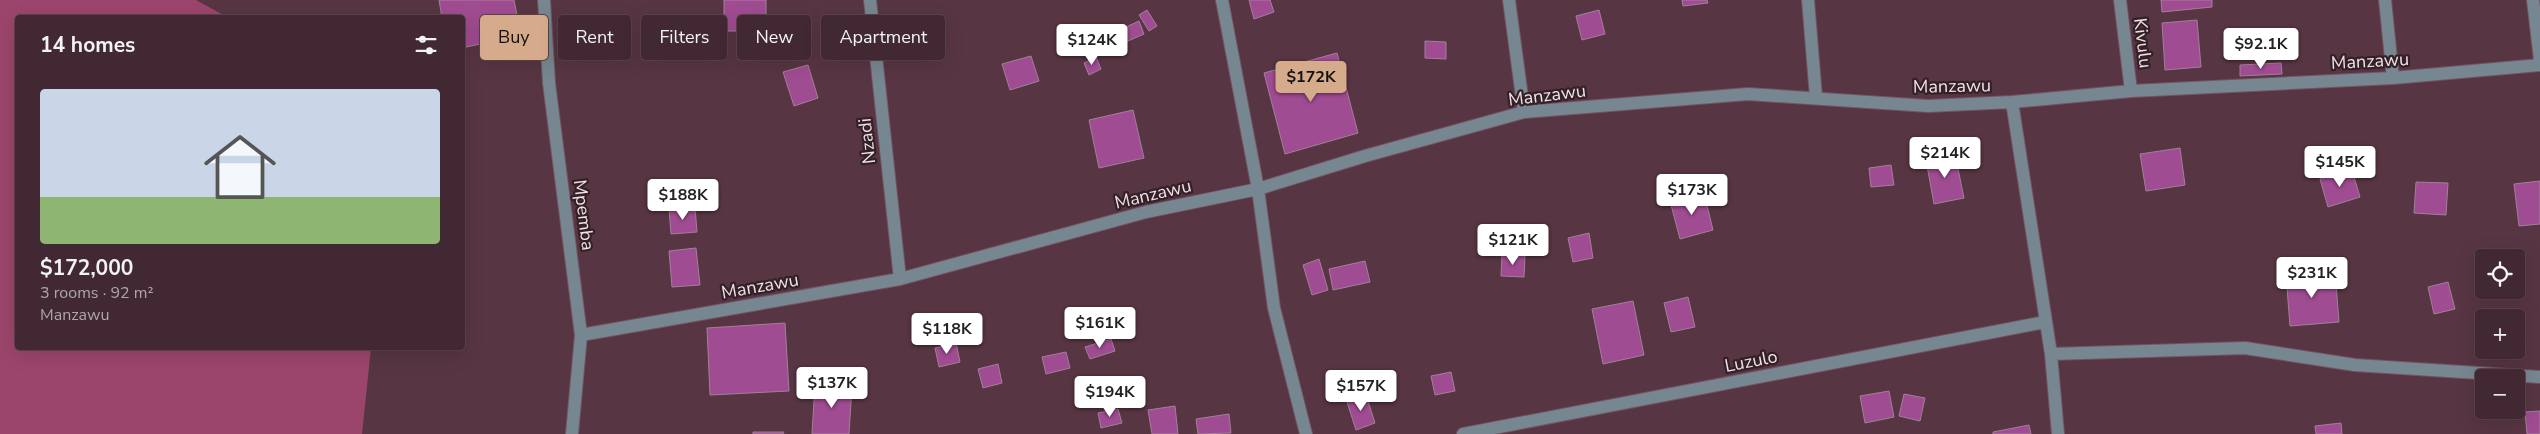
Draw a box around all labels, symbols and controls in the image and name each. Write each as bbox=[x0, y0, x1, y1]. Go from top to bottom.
chip: Buy bbox=[480, 15, 548, 60]
chip: Rent bbox=[558, 15, 631, 60]
chip: Filters bbox=[641, 15, 727, 60]
chip: New bbox=[737, 15, 811, 60]
chip: Apartment bbox=[821, 15, 945, 60]
street label: Kivulu bbox=[2128, 17, 2158, 69]
pin: $124K bbox=[1057, 23, 1127, 66]
pin: $92.1K bbox=[2220, 28, 2302, 70]
text: $124K bbox=[1067, 29, 1117, 51]
text: 14 homes bbox=[40, 31, 135, 59]
icon: filters bbox=[412, 31, 440, 59]
text: $92.1K bbox=[2235, 33, 2288, 55]
street label: Manzawu bbox=[2330, 47, 2410, 75]
pin: $172K bbox=[1276, 61, 1346, 103]
text: $172K bbox=[1286, 66, 1336, 88]
street label: Manzawu bbox=[1913, 73, 1991, 99]
street label: Manzawu bbox=[1507, 78, 1587, 112]
street label: Nzadi bbox=[853, 117, 881, 165]
icon: home bbox=[195, 122, 285, 212]
pin: $214K bbox=[1910, 136, 1980, 179]
text: $214K bbox=[1920, 142, 1970, 164]
pin: $145K bbox=[2305, 146, 2375, 188]
text: $145K bbox=[2315, 151, 2365, 173]
street label: Manzawu bbox=[1112, 174, 1194, 214]
pin: $173K bbox=[1657, 174, 1727, 216]
street label: Mpemba bbox=[568, 178, 600, 252]
pin: $188K bbox=[648, 178, 718, 221]
text: $173K bbox=[1667, 179, 1717, 201]
text: $188K bbox=[658, 184, 708, 206]
pin: $121K bbox=[1478, 224, 1548, 266]
text: $121K bbox=[1488, 229, 1538, 251]
map controls bbox=[2475, 249, 2525, 419]
button: locate bbox=[2475, 249, 2525, 299]
text: $172,000 bbox=[40, 254, 133, 282]
pin: $231K bbox=[2277, 256, 2347, 299]
text: $231K bbox=[2287, 262, 2337, 284]
street label: Manzawu bbox=[719, 267, 801, 305]
text: 3 rooms · 92 m² bbox=[40, 282, 153, 304]
text: Manzawu bbox=[40, 304, 109, 326]
pin: $161K bbox=[1065, 306, 1135, 349]
button: + bbox=[2475, 309, 2525, 359]
pin: $118K bbox=[912, 312, 982, 355]
text: $161K bbox=[1075, 312, 1125, 334]
text: $118K bbox=[922, 318, 972, 340]
street label: Luzulo bbox=[1723, 344, 1779, 378]
pin: $137K bbox=[797, 366, 867, 409]
button: − bbox=[2475, 369, 2525, 419]
pin: $157K bbox=[1326, 370, 1396, 412]
text: $137K bbox=[807, 372, 857, 394]
text: $157K bbox=[1336, 375, 1386, 397]
pin: $194K bbox=[1075, 376, 1145, 418]
text: $194K bbox=[1085, 381, 1135, 403]

